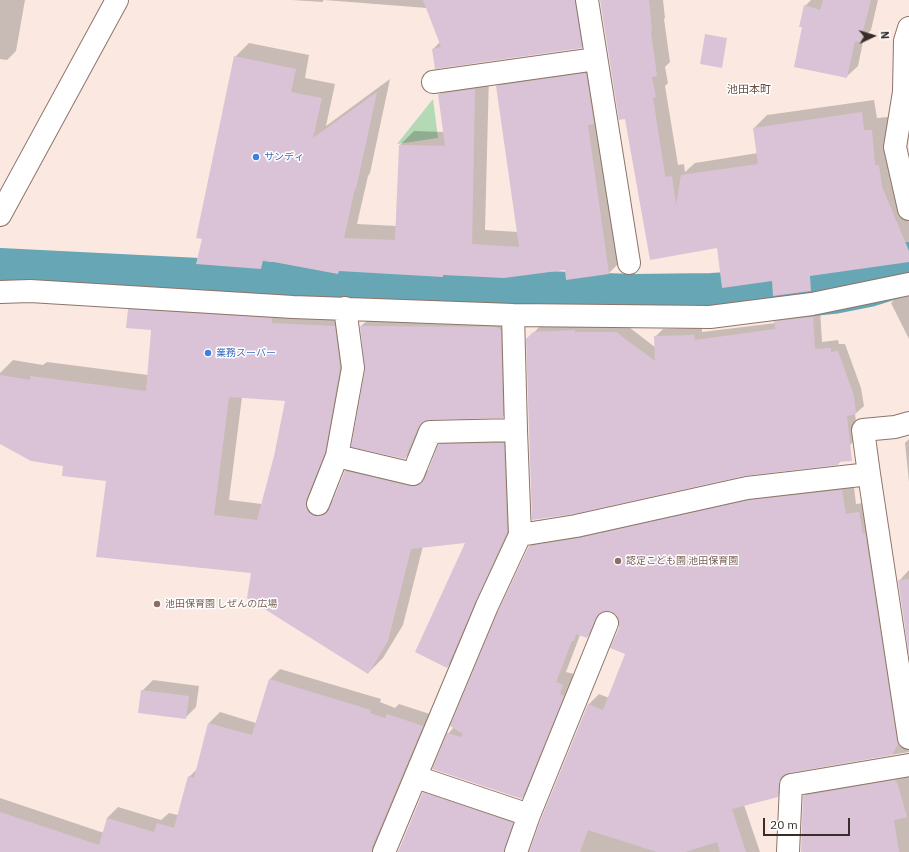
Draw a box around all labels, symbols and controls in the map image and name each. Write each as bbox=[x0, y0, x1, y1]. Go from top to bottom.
north arrow bbox=[853, 16, 893, 56]
text: N bbox=[878, 31, 892, 40]
district label: 池田本町 bbox=[727, 83, 771, 97]
place label: サンディ bbox=[264, 151, 304, 163]
marker: サンディ bbox=[251, 152, 261, 162]
place label: 業務スーパー bbox=[216, 347, 276, 359]
marker: 業務スーパー bbox=[203, 348, 213, 358]
place label: 認定こども園 池田保育園 bbox=[626, 555, 738, 567]
marker: 認定こども園 池田保育園 bbox=[613, 556, 623, 566]
place label: 池田保育園 しぜんの広場 bbox=[165, 598, 277, 610]
marker: 池田保育園 しぜんの広場 bbox=[152, 599, 162, 609]
scale bar bbox=[765, 810, 852, 836]
text: 20 m bbox=[770, 817, 798, 832]

